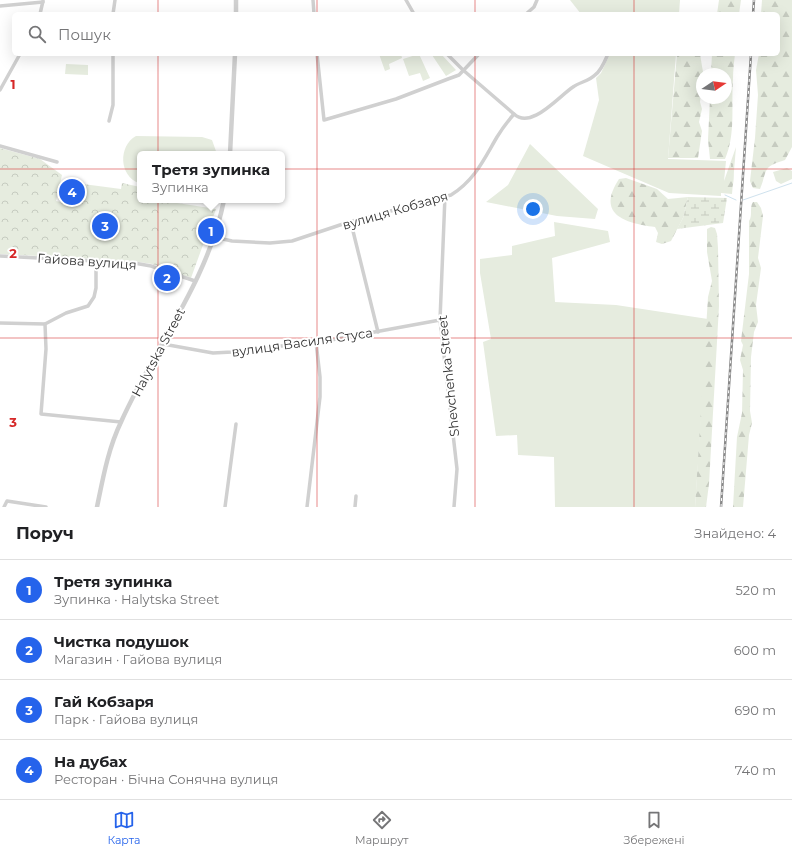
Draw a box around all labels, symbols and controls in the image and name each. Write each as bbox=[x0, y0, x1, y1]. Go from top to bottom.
search box bbox=[12, 12, 780, 56]
icon: search bbox=[26, 23, 48, 45]
text: Пошук bbox=[58, 25, 111, 44]
north arrow bbox=[696, 68, 732, 104]
text: 1 bbox=[10, 76, 16, 92]
popup bbox=[137, 151, 285, 203]
text: Третя зупинка bbox=[152, 160, 270, 179]
pin: 4 bbox=[59, 177, 85, 207]
text: Зупинка bbox=[152, 179, 209, 195]
street label: вулиця Кобзаря bbox=[340, 187, 450, 233]
your location bbox=[523, 199, 543, 219]
pin: 3 bbox=[92, 211, 118, 241]
pin: 1 bbox=[198, 216, 224, 246]
text: 2 bbox=[9, 245, 17, 261]
street label: Гайова вулиця bbox=[37, 250, 137, 272]
pin: 2 bbox=[154, 263, 180, 293]
street label: Halytska Street bbox=[128, 305, 188, 399]
street label: Shevchenka Street bbox=[434, 314, 462, 438]
street label: вулиця Василя Стуса bbox=[230, 324, 374, 360]
text: 3 bbox=[8, 414, 17, 430]
text: Поруч bbox=[16, 523, 74, 543]
text: Знайдено: 4 bbox=[694, 525, 776, 541]
text: Третя зупинка bbox=[54, 572, 172, 591]
text: 1 bbox=[26, 582, 32, 598]
text: 520 m bbox=[736, 582, 776, 598]
text: Зупинка · Halytska Street bbox=[54, 591, 219, 607]
text: Чистка подушок bbox=[54, 632, 189, 651]
text: 2 bbox=[25, 642, 33, 658]
text: 600 m bbox=[734, 642, 776, 658]
text: Магазин · Гайова вулиця bbox=[54, 651, 222, 667]
text: Гай Кобзаря bbox=[54, 692, 154, 711]
text: 3 bbox=[25, 702, 33, 718]
text: 690 m bbox=[734, 702, 776, 718]
text: Парк · Гайова вулиця bbox=[54, 711, 198, 727]
text: На дубах bbox=[54, 752, 127, 771]
text: 4 bbox=[25, 762, 33, 778]
text: 740 m bbox=[735, 762, 776, 778]
text: Ресторан · Бічна Сонячна вулиця bbox=[54, 771, 279, 787]
tab: Карта bbox=[107, 809, 140, 847]
tab: Маршрут bbox=[355, 809, 409, 847]
tab: Збережені bbox=[623, 809, 685, 847]

